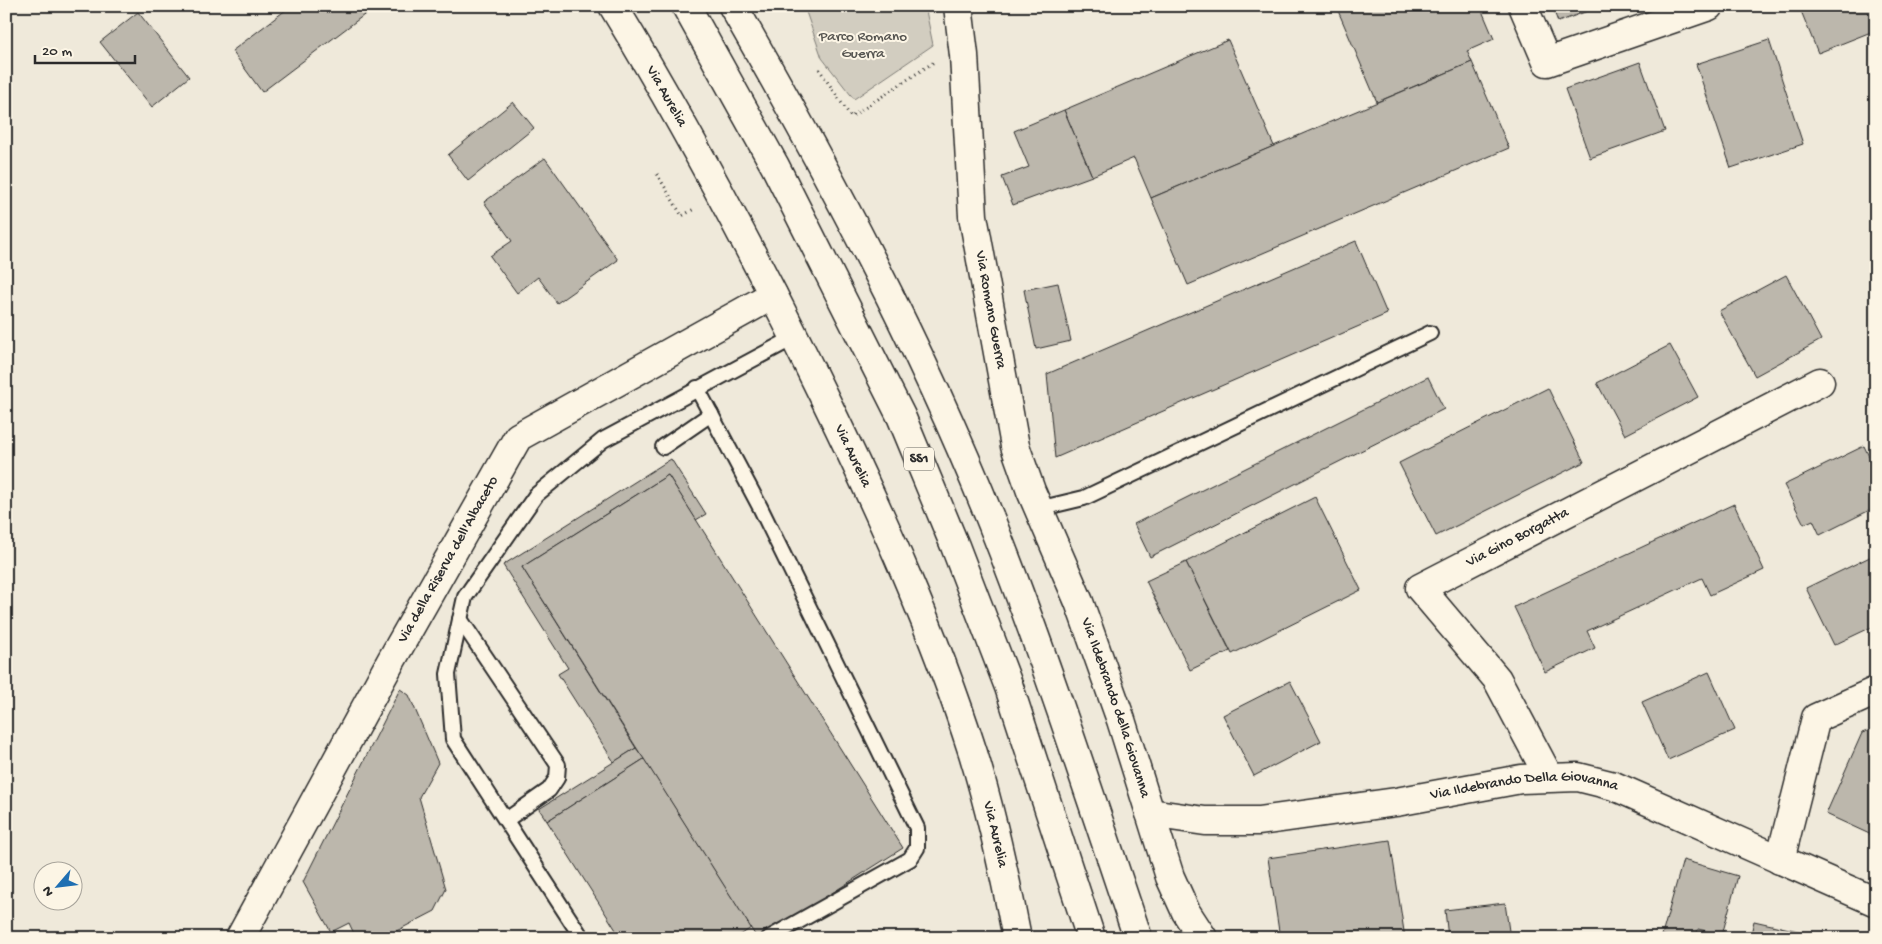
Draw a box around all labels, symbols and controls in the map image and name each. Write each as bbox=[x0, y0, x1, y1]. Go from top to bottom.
park label: Parco Romano Guerra bbox=[818, 28, 907, 63]
scale bar bbox=[35, 32, 135, 64]
text: 20 m bbox=[42, 43, 72, 61]
street label: Via Aurelia bbox=[641, 62, 691, 131]
street label: Via Romano Guerra bbox=[970, 248, 1010, 371]
street label: Via Aurelia bbox=[829, 421, 875, 491]
road number: SS1 bbox=[904, 448, 934, 470]
street label: Via della Riserva dell'Albaceto bbox=[394, 473, 503, 647]
street label: Via Gino Borgatta bbox=[1462, 504, 1573, 572]
street label: Via Ildebrando della Giovanna bbox=[1076, 614, 1154, 801]
street label: Via Ildebrando Della Giovanna bbox=[1428, 768, 1621, 805]
street label: Via Aurelia bbox=[978, 798, 1012, 870]
north arrow bbox=[32, 862, 82, 912]
text: N bbox=[39, 883, 58, 899]

